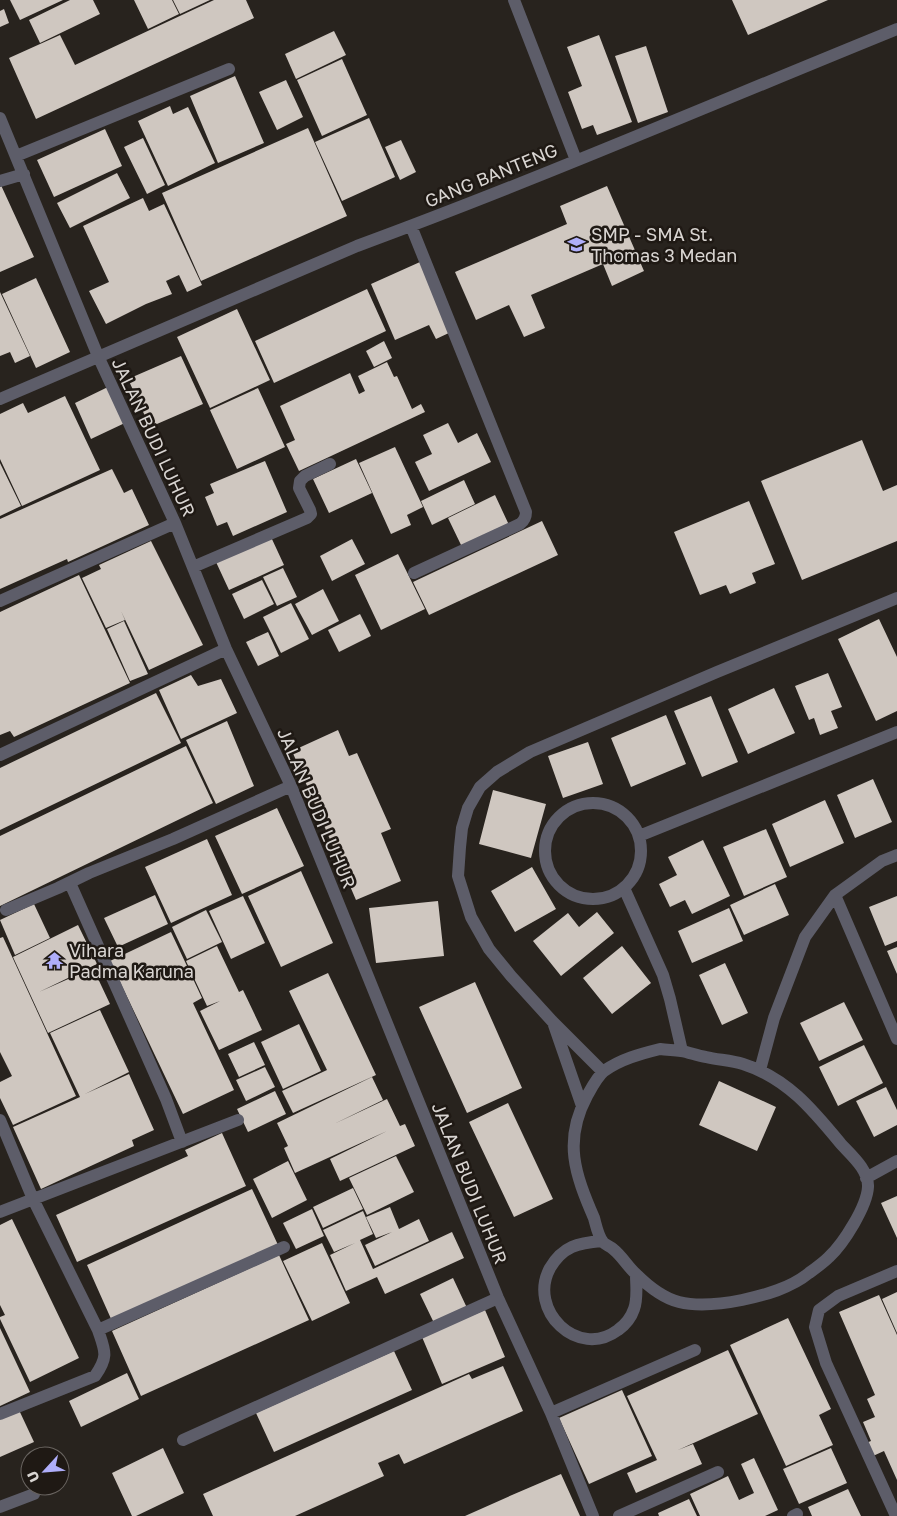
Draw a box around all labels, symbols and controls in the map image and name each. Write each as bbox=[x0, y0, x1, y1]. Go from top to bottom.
street label: GANG BANTENG bbox=[421, 138, 561, 212]
place label: SMP - SMA St. Thomas 3 Medan bbox=[591, 223, 737, 266]
school or university icon: SMP - SMA St. Thomas 3 Medan bbox=[567, 234, 587, 254]
street label: JALAN BUDI LUHUR bbox=[108, 354, 200, 520]
street label: JALAN BUDI LUHUR bbox=[273, 724, 361, 892]
place label: Vihara Padma Karuna bbox=[69, 939, 194, 982]
temple icon: Vihara Padma Karuna bbox=[45, 950, 65, 970]
street label: JALAN BUDI LUHUR bbox=[428, 1099, 512, 1267]
north arrow bbox=[20, 1446, 70, 1496]
text: U bbox=[23, 1469, 43, 1485]

